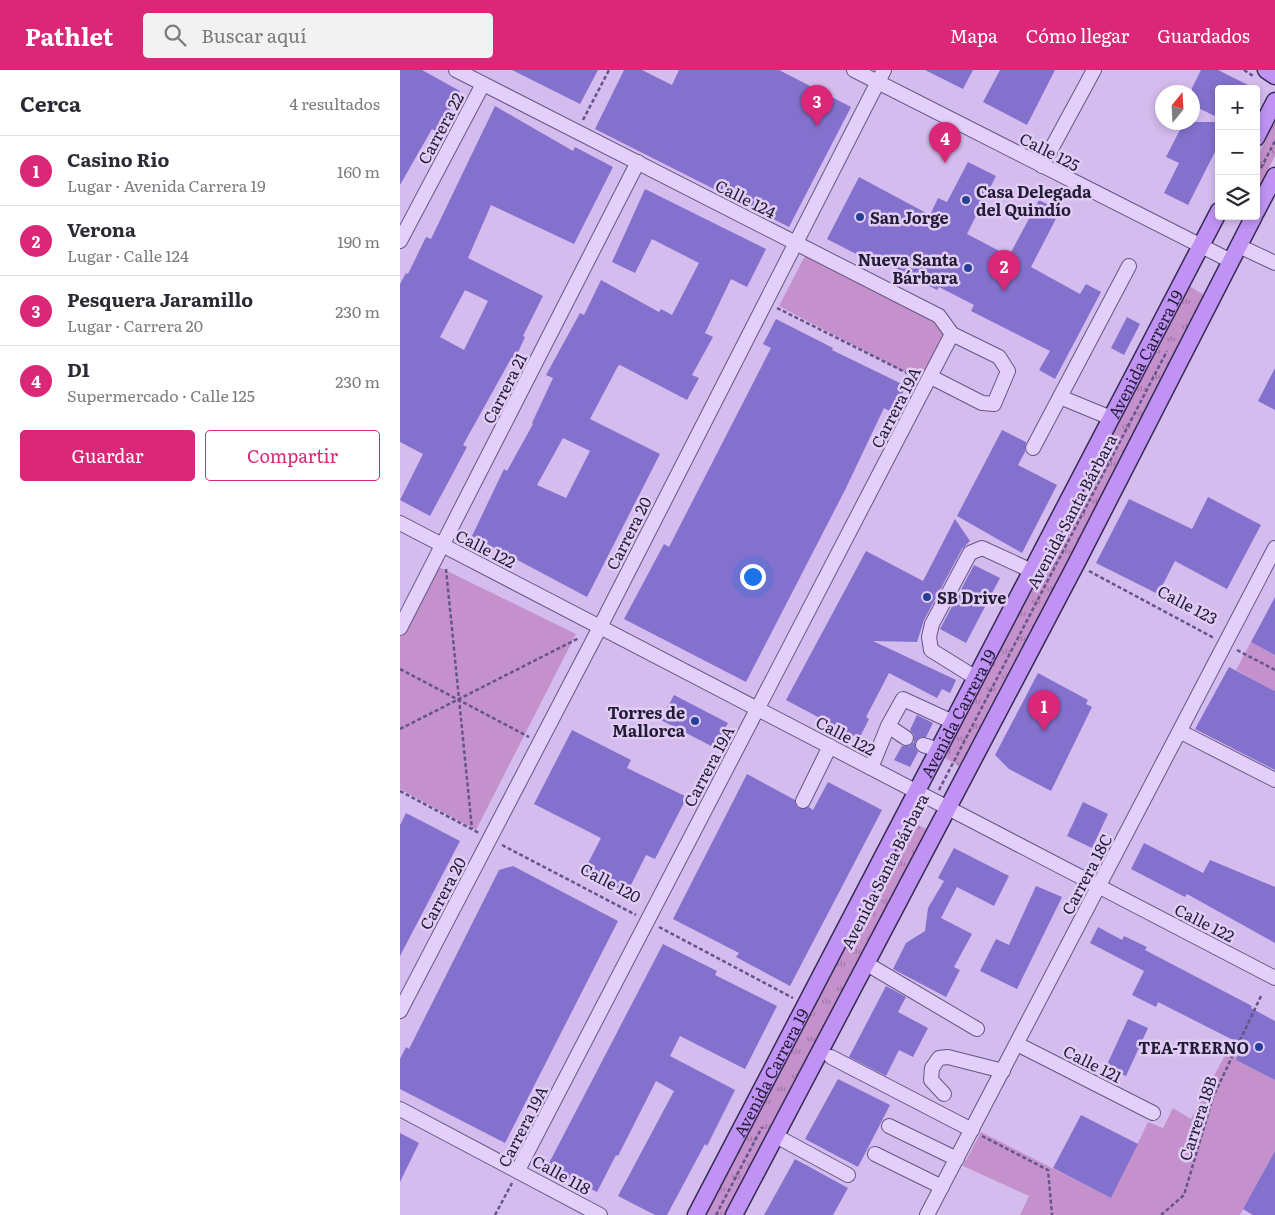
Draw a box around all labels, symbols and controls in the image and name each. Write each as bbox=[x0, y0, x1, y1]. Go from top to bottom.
search box bbox=[143, 13, 493, 58]
text: Pathlet bbox=[25, 18, 113, 53]
icon: search bbox=[161, 21, 189, 49]
text: Buscar aquí bbox=[201, 21, 307, 49]
text: Mapa bbox=[950, 22, 998, 49]
text: Cómo llegar bbox=[1026, 22, 1129, 49]
text: Guardados bbox=[1157, 22, 1250, 49]
pin: 3 bbox=[801, 85, 833, 126]
north arrow bbox=[1155, 85, 1200, 130]
map controls bbox=[1215, 85, 1260, 220]
button: + bbox=[1215, 85, 1260, 130]
text: Cerca bbox=[20, 87, 81, 118]
street label: Carrera 22 bbox=[411, 88, 469, 168]
text: 4 resultados bbox=[289, 91, 380, 115]
pin: 4 bbox=[929, 122, 961, 163]
street label: Calle 125 bbox=[1016, 126, 1084, 176]
button: − bbox=[1215, 130, 1260, 175]
text: Casino Rio bbox=[67, 145, 169, 173]
text: 1 bbox=[33, 159, 39, 183]
text: 160 m bbox=[337, 159, 380, 183]
text: Lugar · Avenida Carrera 19 bbox=[67, 173, 266, 197]
street label: Calle 124 bbox=[712, 173, 781, 224]
button: layers bbox=[1215, 175, 1260, 220]
place label: Casa Delegada del Quindío bbox=[976, 179, 1092, 221]
marker: Casa Delegada del Quindío bbox=[960, 194, 972, 206]
place label: San Jorge bbox=[870, 205, 949, 229]
marker: San Jorge bbox=[854, 211, 866, 223]
text: Verona bbox=[67, 215, 136, 243]
text: 2 bbox=[32, 229, 40, 253]
text: 190 m bbox=[337, 229, 380, 253]
text: Lugar · Calle 124 bbox=[67, 243, 189, 267]
place label: Nueva Santa Bárbara bbox=[858, 247, 959, 289]
pin: 2 bbox=[988, 250, 1020, 291]
marker: Nueva Santa Bárbara bbox=[962, 262, 974, 274]
text: Pesquera Jaramillo bbox=[67, 285, 253, 313]
street label: Avenida Carrera 19 bbox=[1101, 285, 1188, 422]
text: 3 bbox=[32, 299, 40, 323]
text: 230 m bbox=[335, 299, 380, 323]
text: Lugar · Carrera 20 bbox=[67, 313, 203, 337]
street label: Carrera 21 bbox=[476, 348, 532, 428]
text: D1 bbox=[67, 355, 90, 383]
street label: Carrera 19A bbox=[864, 362, 926, 452]
text: 4 bbox=[31, 369, 41, 393]
text: 230 m bbox=[335, 369, 380, 393]
text: Supermercado · Calle 125 bbox=[67, 383, 255, 407]
street label: Avenida Santa Bárbara bbox=[1020, 429, 1122, 592]
button: Guardar bbox=[20, 430, 195, 481]
button: Compartir bbox=[205, 430, 380, 481]
street label: Carrera 20 bbox=[599, 492, 657, 574]
street label: Calle 122 bbox=[452, 523, 520, 573]
your location bbox=[740, 564, 766, 590]
street label: Calle 123 bbox=[1154, 578, 1222, 630]
place label: SB Drive bbox=[937, 585, 1006, 609]
marker: SB Drive bbox=[921, 591, 933, 603]
street label: Avenida Carrera 19 bbox=[914, 644, 1001, 782]
pin: 1 bbox=[1028, 690, 1060, 731]
place label: Torres de Mallorca bbox=[607, 700, 686, 742]
street label: Calle 122 bbox=[812, 709, 880, 761]
marker: Torres de Mallorca bbox=[689, 715, 701, 727]
street label: Carrera 19A bbox=[677, 721, 740, 811]
street label: Avenida Santa Bárbara bbox=[834, 789, 934, 953]
street label: Carrera 18C bbox=[1055, 829, 1117, 919]
street label: Carrera 20 bbox=[413, 852, 471, 934]
street label: Calle 120 bbox=[576, 856, 646, 908]
street label: Calle 122 bbox=[1171, 897, 1239, 947]
street label: Avenida Carrera 19 bbox=[727, 1004, 814, 1141]
place label: TEA-TRERNO bbox=[1138, 1035, 1249, 1059]
street label: Calle 121 bbox=[1060, 1038, 1127, 1088]
marker: TEA-TRERNO bbox=[1253, 1041, 1265, 1053]
street label: Carrera 18B bbox=[1172, 1072, 1222, 1164]
street label: Carrera 19A bbox=[491, 1081, 553, 1171]
street label: Calle 118 bbox=[528, 1148, 596, 1200]

